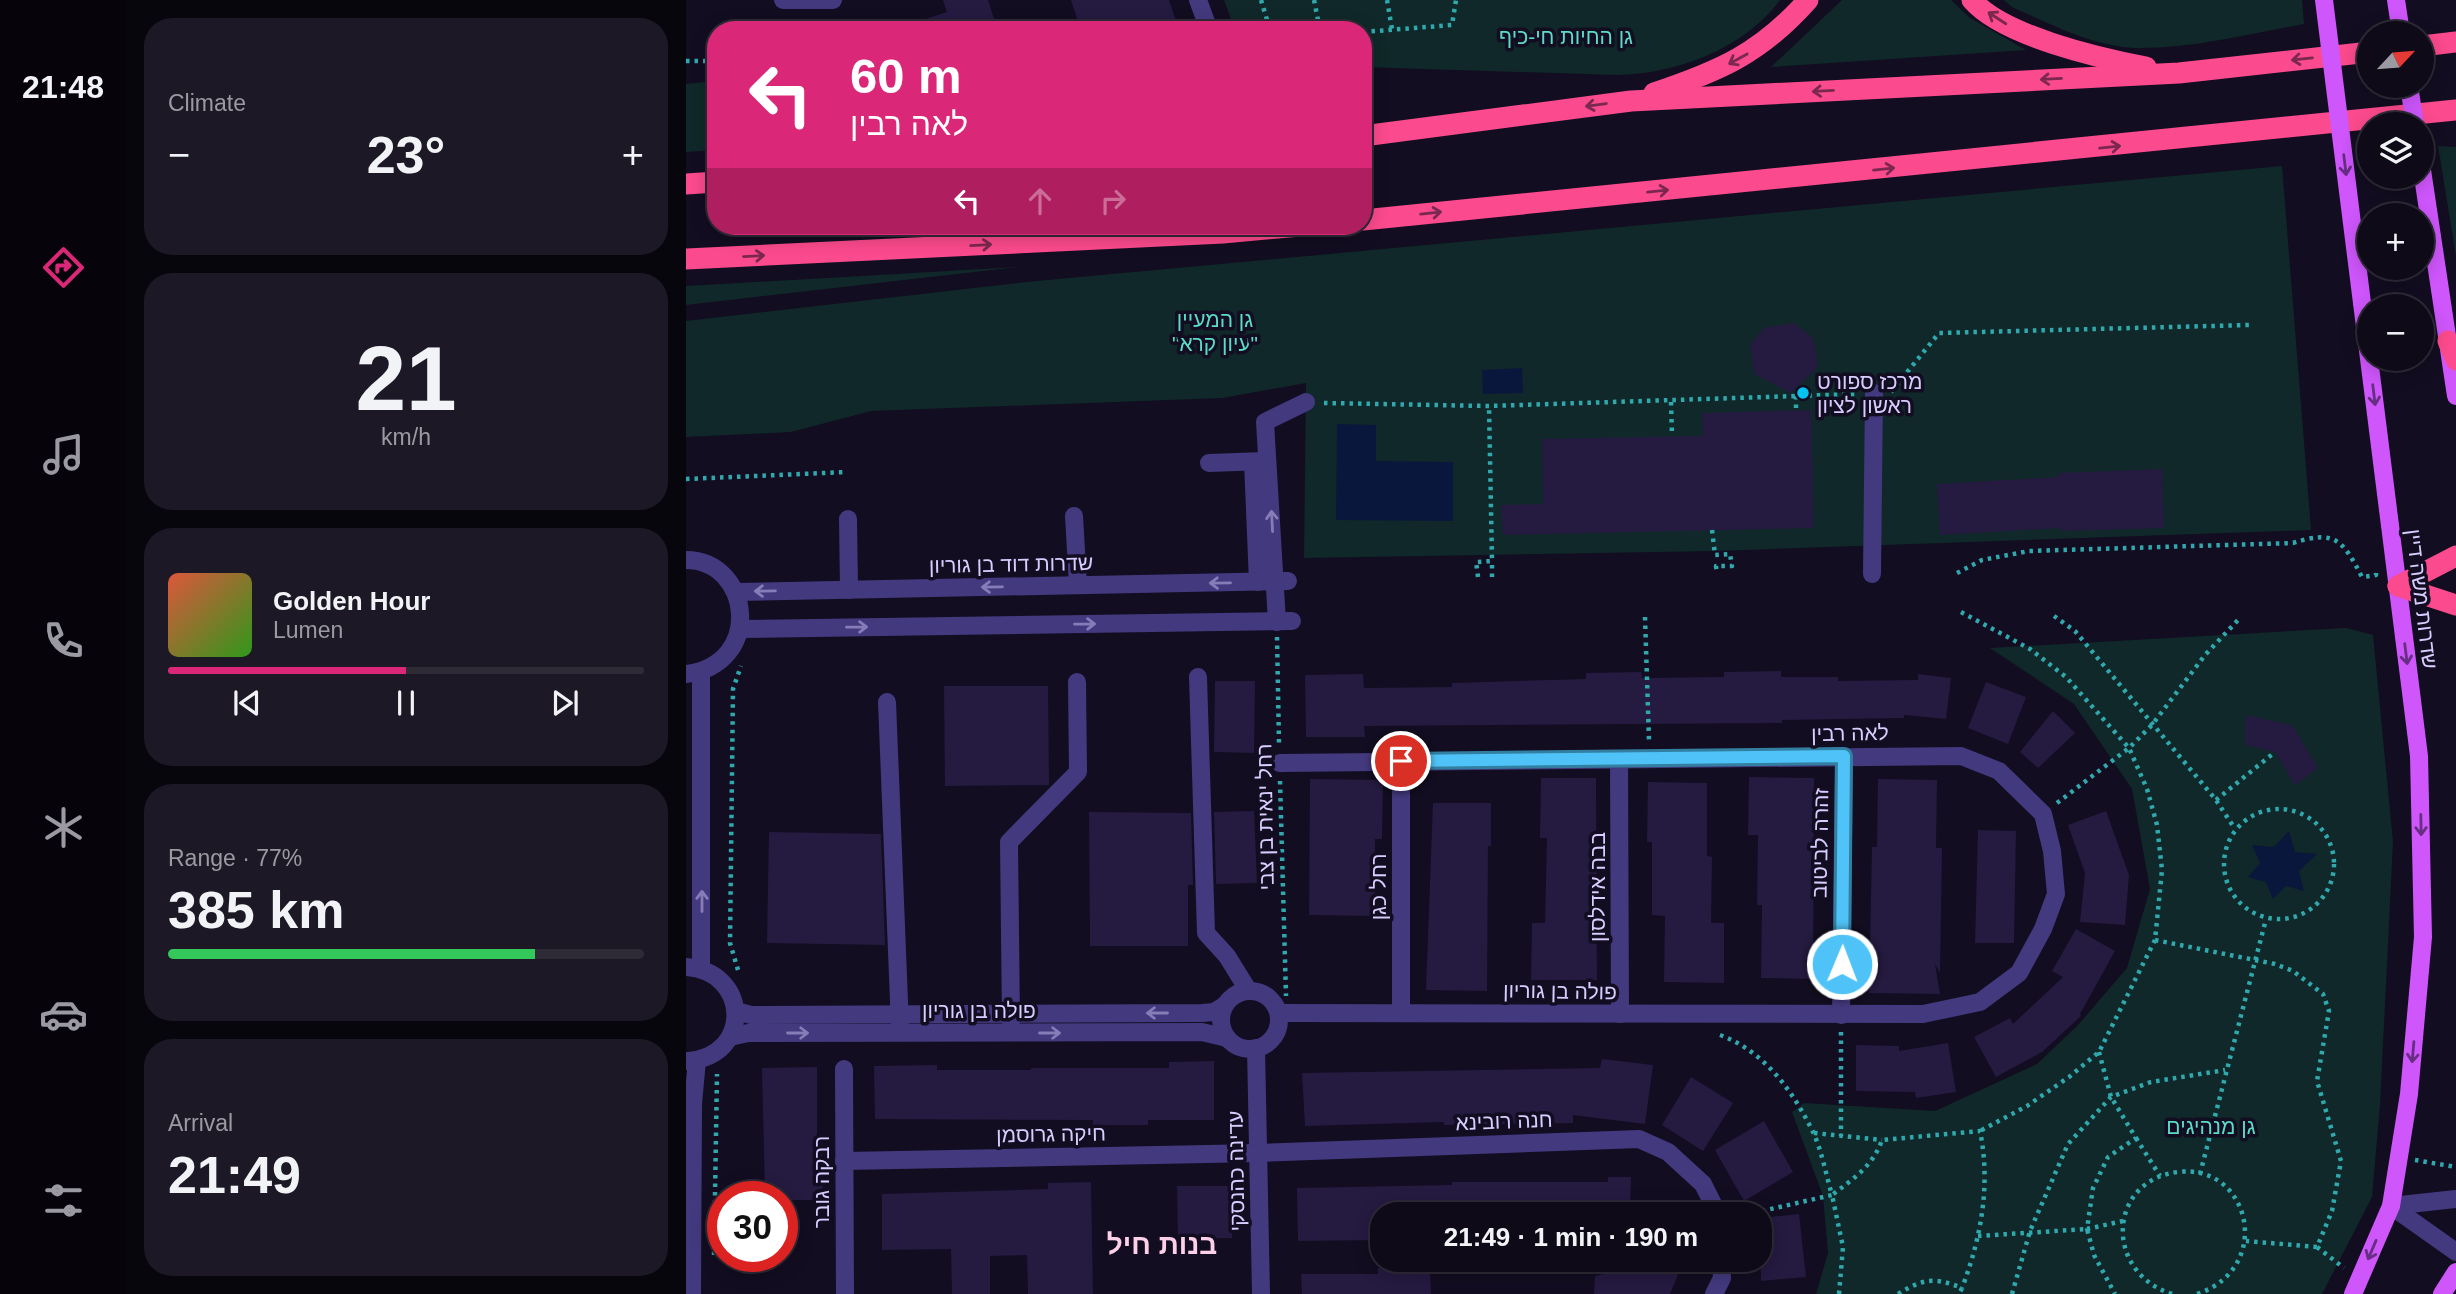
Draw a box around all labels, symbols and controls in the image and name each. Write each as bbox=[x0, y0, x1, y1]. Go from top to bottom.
one-way arrow bbox=[1988, 11, 2007, 26]
north arrow bbox=[2357, 21, 2434, 98]
map controls bbox=[2357, 21, 2434, 371]
park label: גן החיות חי-כיף bbox=[1499, 25, 1633, 48]
icon: left bbox=[735, 49, 826, 140]
text: 60 m bbox=[850, 49, 962, 103]
one-way arrow bbox=[1728, 52, 1748, 66]
one-way arrow bbox=[2291, 53, 2313, 66]
text: 21:48 bbox=[22, 69, 104, 105]
one-way arrow bbox=[2039, 73, 2062, 86]
one-way arrow bbox=[1813, 85, 1835, 98]
text: Climate bbox=[168, 90, 246, 116]
one-way arrow bbox=[1586, 99, 1608, 112]
text: לאה רבין bbox=[850, 106, 968, 142]
button: layers bbox=[2357, 112, 2434, 189]
text: 23° bbox=[367, 126, 445, 184]
text: − bbox=[168, 134, 190, 176]
text: + bbox=[622, 134, 644, 176]
one-way arrow bbox=[2099, 140, 2121, 153]
one-way arrow bbox=[2338, 153, 2351, 176]
one-way arrow bbox=[1872, 162, 1895, 175]
icon: left bbox=[948, 182, 986, 220]
icon: ahead bbox=[1021, 182, 1059, 220]
icon: right bbox=[1094, 182, 1132, 220]
one-way arrow bbox=[1646, 184, 1668, 197]
button: + bbox=[2357, 203, 2434, 280]
one-way arrow bbox=[1419, 206, 1442, 219]
one-way arrow bbox=[970, 238, 993, 251]
icon: directions bbox=[39, 243, 88, 292]
one-way arrow bbox=[742, 249, 765, 262]
button: − bbox=[2357, 294, 2434, 371]
park label: גן המעיין "עיון קרא" bbox=[1172, 308, 1258, 355]
text: 21 bbox=[355, 328, 457, 429]
place label: מרכז ספורט ראשון לציון bbox=[1817, 370, 1922, 417]
one-way arrow bbox=[2367, 384, 2380, 406]
marker: מרכז ספורט ראשון לציון bbox=[1795, 385, 1811, 401]
text: km/h bbox=[381, 424, 431, 450]
icon: music bbox=[39, 430, 88, 479]
one-way arrow bbox=[1265, 511, 1278, 533]
street label: שדרות משה דיין bbox=[2402, 528, 2442, 670]
street label: שדרות דוד בן גוריון bbox=[929, 551, 1093, 577]
one-way arrow bbox=[1208, 576, 1231, 589]
one-way arrow bbox=[981, 580, 1004, 594]
one-way arrow bbox=[753, 585, 776, 598]
text: Golden Hour bbox=[273, 586, 430, 616]
icon: phone bbox=[39, 616, 88, 665]
text: Lumen bbox=[273, 617, 343, 643]
one-way arrow bbox=[1073, 618, 1096, 631]
one-way arrow bbox=[845, 620, 868, 634]
one-way arrow bbox=[2400, 642, 2413, 665]
icon: previous bbox=[228, 684, 266, 722]
icon: pause bbox=[387, 684, 425, 722]
icon: next bbox=[546, 684, 584, 722]
street label: לאה רבין bbox=[1811, 721, 1889, 745]
pin bbox=[1371, 731, 1431, 791]
icon: arrive bbox=[1382, 742, 1420, 780]
street label: רחל ינאית בן צבי bbox=[1252, 743, 1278, 891]
street label: זהרה לביטוב bbox=[1808, 788, 1832, 898]
icon: climate bbox=[39, 803, 88, 852]
one-way arrow bbox=[2414, 813, 2427, 836]
street label: בבה אידלסון bbox=[1586, 832, 1609, 942]
text: Range · 77% bbox=[168, 845, 302, 871]
street label: רחל כגן bbox=[1367, 854, 1390, 920]
text: 385 km bbox=[168, 881, 344, 939]
one-way arrow bbox=[695, 889, 708, 912]
position arrow bbox=[1805, 927, 1879, 1001]
street label: פולה בן גוריון bbox=[1503, 979, 1617, 1003]
icon: car bbox=[39, 990, 88, 1039]
street label: פולה בן גוריון bbox=[922, 999, 1036, 1022]
one-way arrow bbox=[1146, 1006, 1169, 1020]
one-way arrow bbox=[786, 1026, 809, 1040]
one-way arrow bbox=[1038, 1026, 1061, 1040]
one-way arrow bbox=[2406, 1040, 2419, 1062]
street label: חנה רובינא bbox=[1455, 1108, 1553, 1134]
text: Arrival bbox=[168, 1110, 233, 1136]
street label: עדינה כהנסקי bbox=[1223, 1110, 1249, 1232]
park label: גן מנהיגים bbox=[2166, 1115, 2256, 1138]
street label: חיקה גרוסמן bbox=[996, 1122, 1106, 1146]
street label: רבקה גובר bbox=[810, 1136, 833, 1228]
text: 21:49 bbox=[168, 1146, 301, 1204]
icon: filters bbox=[39, 1176, 88, 1225]
speed limit sign: 30 bbox=[707, 1181, 798, 1272]
text: 21:49 · 1 min · 190 m bbox=[1444, 1222, 1698, 1252]
district label: בנות חיל bbox=[1107, 1229, 1217, 1260]
one-way arrow bbox=[2365, 1239, 2378, 1261]

